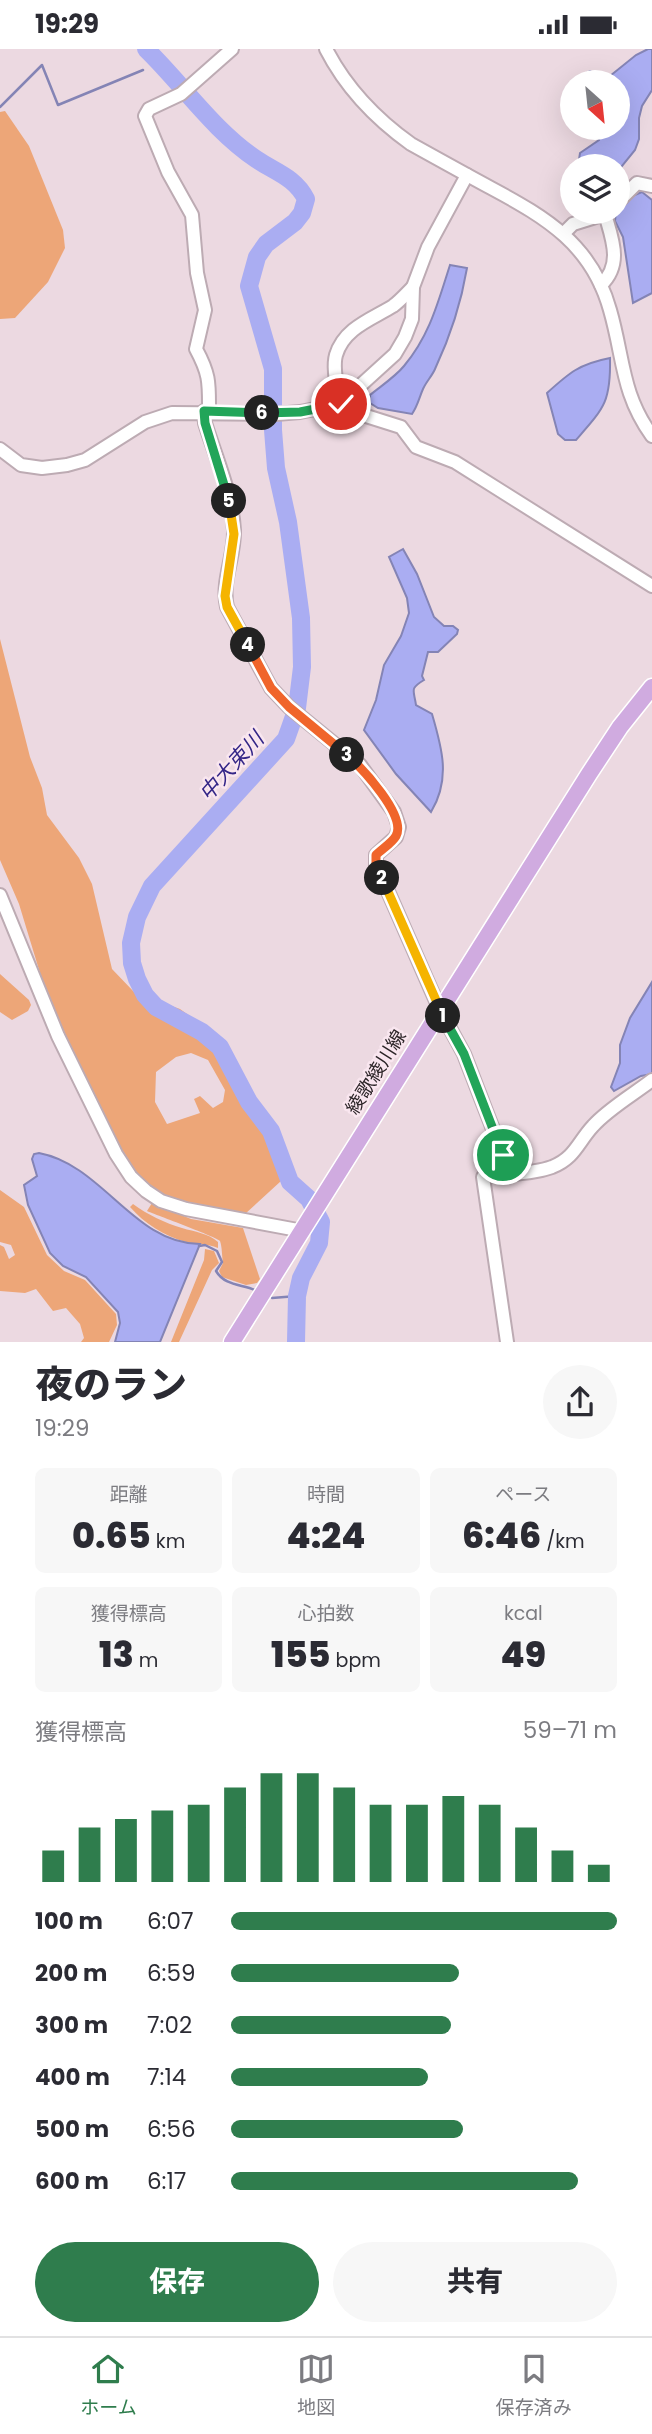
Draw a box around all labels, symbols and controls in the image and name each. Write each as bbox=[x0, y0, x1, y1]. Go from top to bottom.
text: 19:29 bbox=[35, 6, 99, 42]
north arrow bbox=[560, 70, 630, 140]
map controls bbox=[560, 70, 630, 224]
button: layers bbox=[560, 154, 630, 224]
pin bbox=[311, 374, 371, 434]
icon: check bbox=[322, 385, 360, 423]
pin: 6 bbox=[244, 395, 280, 431]
text: 6 bbox=[255, 399, 268, 426]
pin: 5 bbox=[212, 483, 246, 519]
text: 5 bbox=[222, 487, 235, 514]
pin: 4 bbox=[230, 627, 266, 663]
text: 4 bbox=[241, 631, 254, 658]
water label: 中大束川 bbox=[192, 724, 271, 807]
pin: 3 bbox=[330, 737, 364, 773]
text: 3 bbox=[341, 741, 352, 768]
pin: 2 bbox=[364, 861, 400, 895]
text: 2 bbox=[376, 864, 387, 891]
pin: 1 bbox=[426, 999, 460, 1033]
text: 1 bbox=[439, 1002, 446, 1029]
street label: 綾歌綾川線 bbox=[339, 1025, 413, 1119]
pin bbox=[473, 1125, 533, 1185]
icon: arrive bbox=[484, 1136, 522, 1174]
text: 夜のラン bbox=[35, 1358, 187, 1411]
button: share bbox=[543, 1365, 617, 1439]
text: 19:29 bbox=[35, 1412, 89, 1444]
text: 距離 bbox=[110, 1481, 148, 1508]
text: 時間 bbox=[307, 1481, 345, 1508]
text: ペース bbox=[495, 1481, 551, 1508]
text: 0.65 bbox=[72, 1511, 151, 1560]
text: 4:24 bbox=[287, 1511, 365, 1560]
text: 6:46 bbox=[462, 1511, 541, 1560]
text: km bbox=[151, 1528, 185, 1555]
text: /km bbox=[541, 1528, 585, 1555]
text: 獲得標高 bbox=[91, 1600, 167, 1627]
text: 心拍数 bbox=[297, 1600, 355, 1627]
text: kcal bbox=[504, 1600, 543, 1627]
text: 13 bbox=[99, 1630, 134, 1679]
text: 155 bbox=[271, 1630, 331, 1679]
text: 49 bbox=[501, 1630, 546, 1679]
text: m bbox=[134, 1647, 158, 1674]
text: bpm bbox=[331, 1647, 381, 1674]
text: 59–71 m bbox=[523, 1714, 617, 1746]
text: 獲得標高 bbox=[35, 1716, 127, 1748]
text: 100 m bbox=[35, 1905, 103, 1937]
text: 6:07 bbox=[147, 1905, 194, 1937]
text: 200 m bbox=[35, 1957, 107, 1989]
text: 6:59 bbox=[147, 1957, 195, 1989]
text: 300 m bbox=[35, 2009, 108, 2041]
text: 7:02 bbox=[147, 2009, 192, 2041]
text: 400 m bbox=[35, 2061, 110, 2093]
text: 7:14 bbox=[147, 2061, 186, 2093]
text: 500 m bbox=[35, 2113, 109, 2145]
text: 6:56 bbox=[147, 2113, 196, 2145]
text: 600 m bbox=[35, 2165, 109, 2197]
text: 6:17 bbox=[147, 2165, 186, 2197]
button: 保存 bbox=[35, 2242, 319, 2322]
button: 共有 bbox=[333, 2242, 617, 2322]
tab: ホーム bbox=[80, 2350, 137, 2422]
tab: 地図 bbox=[297, 2350, 335, 2422]
tab: 保存済み bbox=[496, 2350, 572, 2422]

